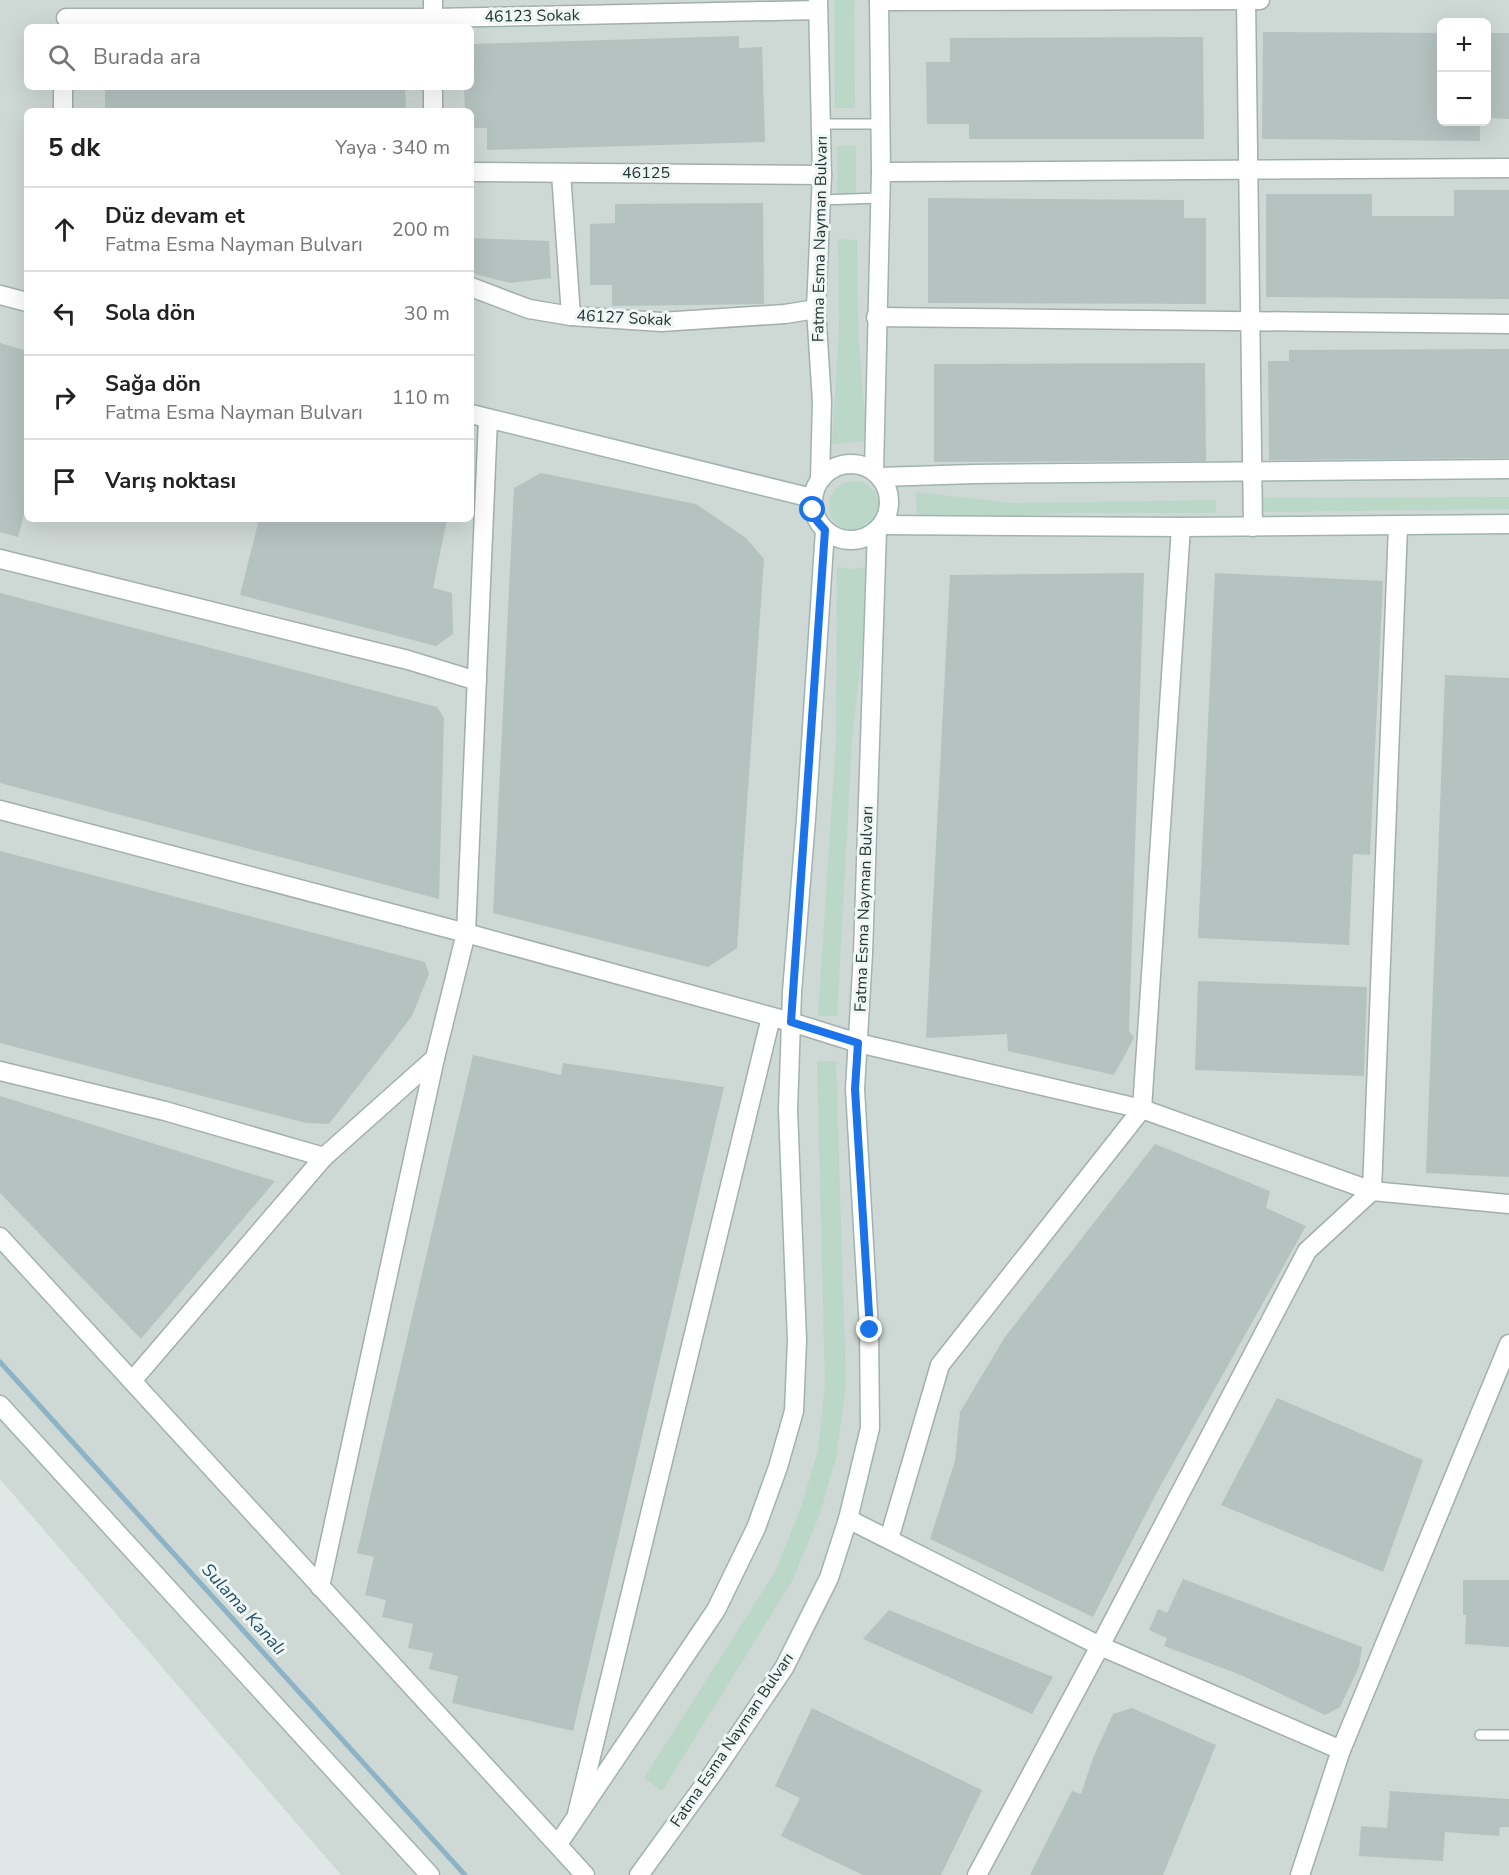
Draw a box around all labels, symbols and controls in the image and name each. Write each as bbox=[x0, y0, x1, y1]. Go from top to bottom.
street label: 46123 Sokak bbox=[484, 4, 581, 28]
map controls bbox=[1437, 18, 1491, 126]
button: + bbox=[1437, 18, 1491, 72]
search box bbox=[24, 24, 474, 90]
icon: search bbox=[45, 41, 78, 74]
text: Burada ara bbox=[93, 42, 201, 72]
button: − bbox=[1437, 72, 1491, 126]
text: 5 dk bbox=[48, 130, 100, 165]
text: Yaya · 340 m bbox=[335, 134, 450, 161]
street label: Fatma Esma Nayman Bulvarı bbox=[807, 136, 833, 342]
street label: 46125 bbox=[622, 162, 670, 184]
text: Düz devam et bbox=[105, 201, 245, 231]
icon: ahead bbox=[48, 213, 81, 246]
text: 200 m bbox=[392, 216, 450, 243]
text: Fatma Esma Nayman Bulvarı bbox=[105, 231, 363, 258]
icon: left bbox=[48, 297, 81, 330]
text: Sola dön bbox=[105, 298, 195, 328]
text: 30 m bbox=[404, 300, 450, 327]
street label: 46127 Sokak bbox=[576, 305, 673, 332]
text: Sağa dön bbox=[105, 369, 201, 399]
icon: right bbox=[48, 381, 81, 414]
text: 110 m bbox=[392, 384, 450, 411]
text: Fatma Esma Nayman Bulvarı bbox=[105, 399, 363, 426]
icon: arrive bbox=[48, 465, 81, 498]
text: Varış noktası bbox=[105, 466, 236, 496]
route start bbox=[799, 496, 825, 522]
street label: Fatma Esma Nayman Bulvarı bbox=[849, 806, 879, 1012]
route end bbox=[856, 1316, 882, 1342]
water label: Sulama Kanalı bbox=[196, 1558, 292, 1660]
street label: Fatma Esma Nayman Bulvarı bbox=[665, 1648, 799, 1832]

